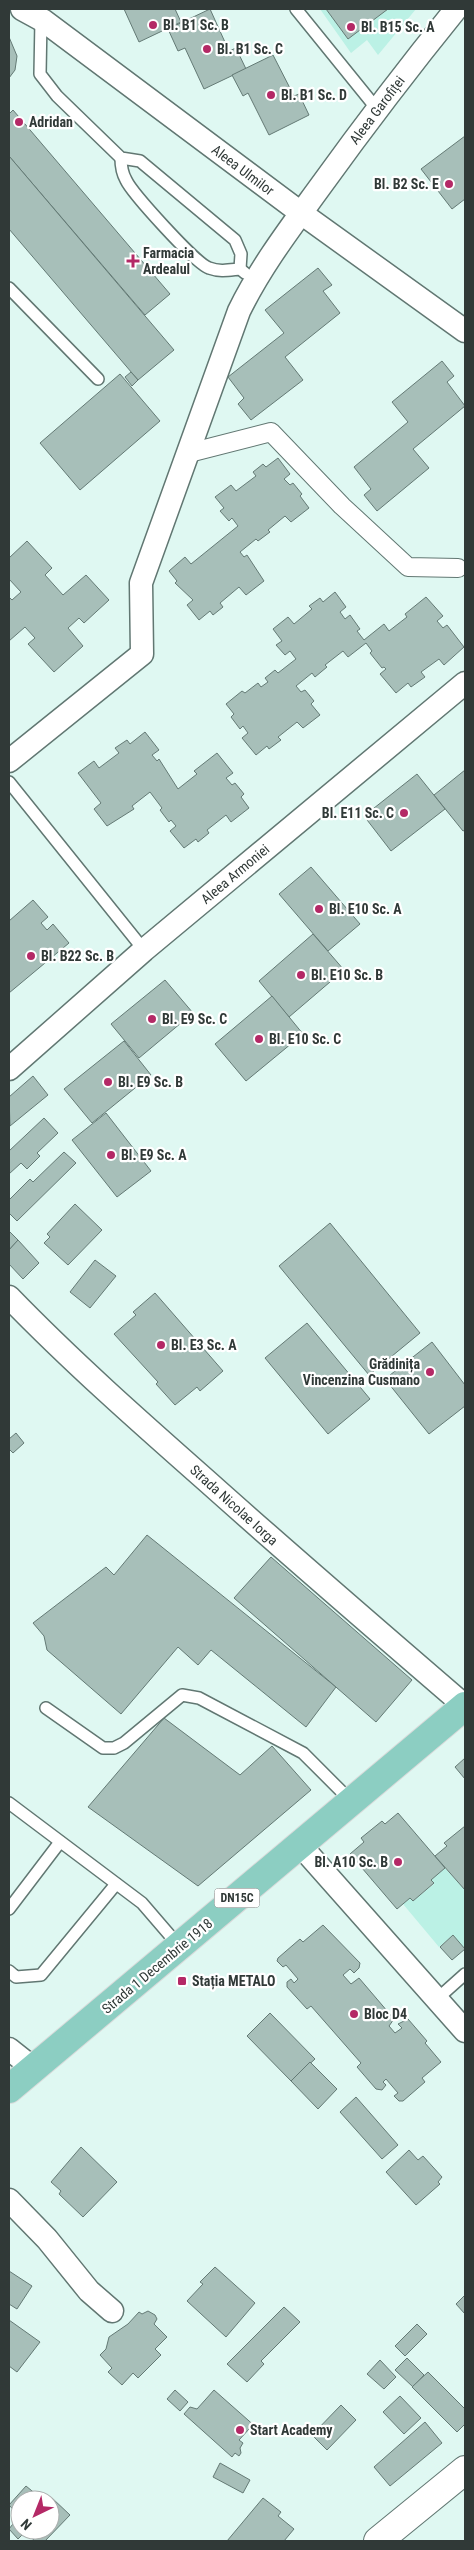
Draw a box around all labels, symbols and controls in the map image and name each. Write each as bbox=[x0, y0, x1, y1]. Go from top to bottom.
place label: Bl. B1 Sc. B bbox=[163, 17, 229, 33]
marker: Bl. B1 Sc. B bbox=[147, 19, 159, 31]
place label: Bl. B15 Sc. A bbox=[361, 19, 435, 35]
marker: Bl. B15 Sc. A bbox=[345, 21, 357, 33]
place label: Bl. B1 Sc. C bbox=[217, 41, 283, 57]
marker: Bl. B1 Sc. C bbox=[201, 43, 213, 55]
street label: Aleea Garofiței bbox=[346, 73, 409, 148]
place label: Bl. B1 Sc. D bbox=[281, 87, 347, 103]
marker: Bl. B1 Sc. D bbox=[265, 89, 277, 101]
place label: Adridan bbox=[29, 114, 73, 130]
marker: Adridan bbox=[13, 116, 25, 128]
street label: Aleea Ulmilor bbox=[209, 141, 277, 199]
place label: Bl. B2 Sc. E bbox=[374, 176, 439, 192]
marker: Bl. B2 Sc. E bbox=[443, 178, 455, 190]
place label: Farmacia Ardealul bbox=[143, 245, 195, 277]
marker: Farmacia Ardealul bbox=[127, 255, 139, 267]
place label: Bl. E11 Sc. C bbox=[322, 805, 394, 821]
marker: Bl. E11 Sc. C bbox=[398, 807, 410, 819]
street label: Aleea Armoniei bbox=[198, 841, 272, 907]
place label: Bl. E10 Sc. A bbox=[329, 901, 402, 917]
marker: Bl. E10 Sc. A bbox=[313, 903, 325, 915]
place label: Bl. B22 Sc. B bbox=[41, 948, 114, 964]
marker: Bl. B22 Sc. B bbox=[25, 950, 37, 962]
place label: Bl. E10 Sc. B bbox=[311, 967, 383, 983]
marker: Bl. E10 Sc. B bbox=[295, 969, 307, 981]
place label: Bl. E9 Sc. C bbox=[162, 1011, 227, 1027]
marker: Bl. E9 Sc. C bbox=[146, 1013, 158, 1025]
place label: Bl. E10 Sc. C bbox=[269, 1031, 341, 1047]
marker: Bl. E10 Sc. C bbox=[253, 1033, 265, 1045]
place label: Bl. E9 Sc. B bbox=[118, 1074, 183, 1090]
marker: Bl. E9 Sc. B bbox=[102, 1076, 114, 1088]
place label: Bl. E9 Sc. A bbox=[121, 1147, 187, 1163]
marker: Bl. E9 Sc. A bbox=[105, 1149, 117, 1161]
place label: Bl. E3 Sc. A bbox=[171, 1337, 237, 1353]
marker: Bl. E3 Sc. A bbox=[155, 1339, 167, 1351]
place label: Grădinița Vincenzina Cusmano bbox=[303, 1356, 420, 1388]
marker: Grădinița Vincenzina Cusmano bbox=[424, 1366, 436, 1378]
street label: Strada Nicolae Iorga bbox=[187, 1461, 281, 1549]
place label: Bl. A10 Sc. B bbox=[314, 1854, 388, 1870]
marker: Bl. A10 Sc. B bbox=[392, 1856, 404, 1868]
road number: DN15C bbox=[214, 1889, 260, 1908]
street label: Strada 1 Decembrie 1918 bbox=[99, 1915, 215, 2017]
place label: Stația METALO bbox=[192, 1973, 276, 1990]
marker: Stația METALO bbox=[176, 1975, 188, 1987]
place label: Bloc D4 bbox=[364, 2006, 407, 2022]
marker: Bloc D4 bbox=[348, 2008, 360, 2020]
place label: Start Academy bbox=[250, 2422, 333, 2438]
marker: Start Academy bbox=[234, 2424, 246, 2436]
north arrow bbox=[10, 2490, 60, 2540]
text: N bbox=[18, 2516, 35, 2533]

